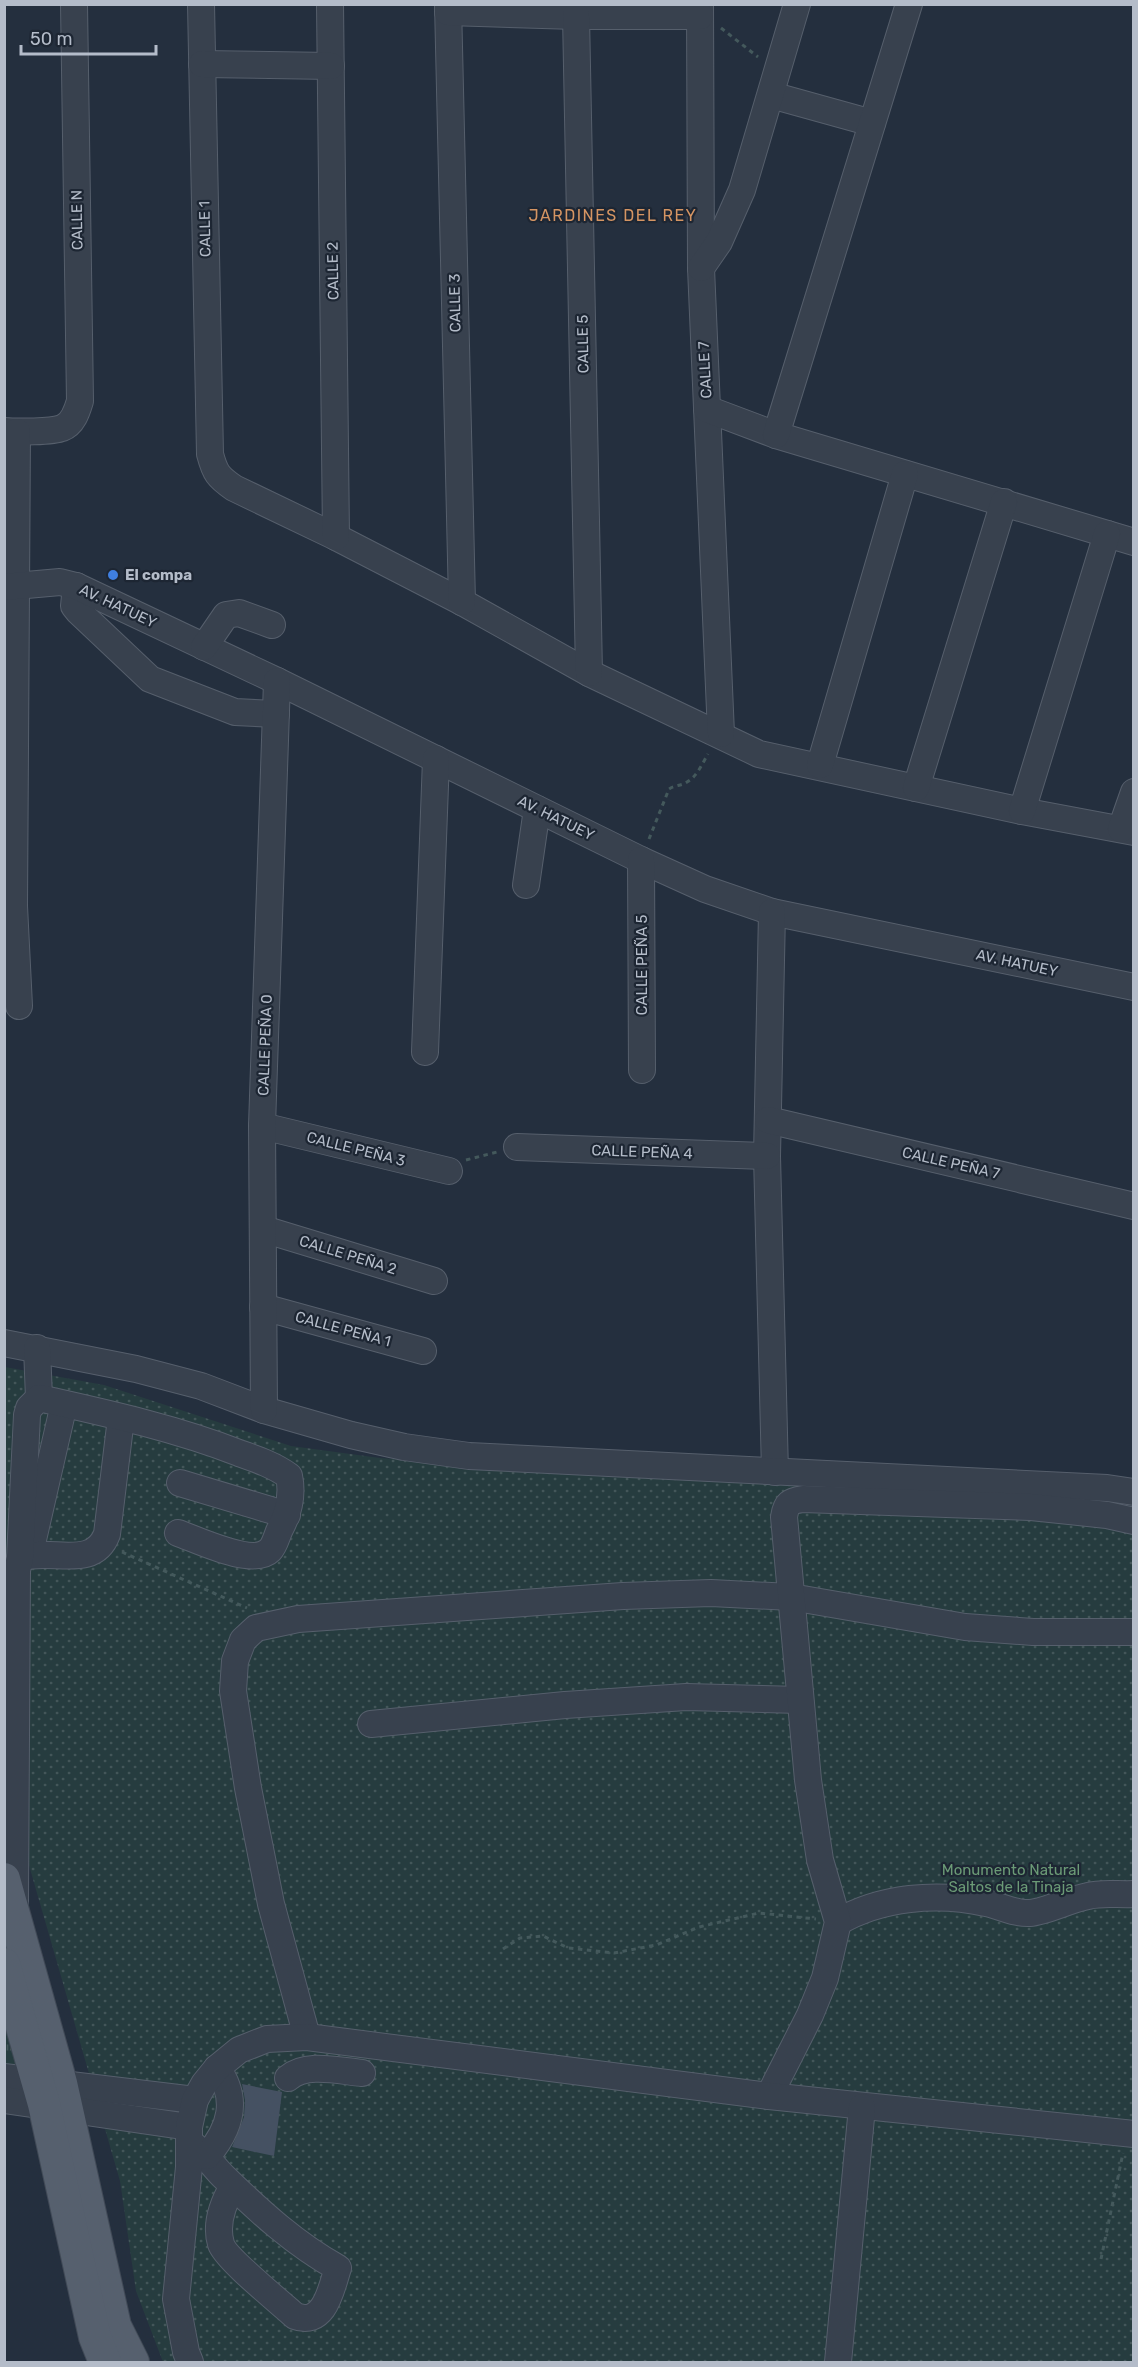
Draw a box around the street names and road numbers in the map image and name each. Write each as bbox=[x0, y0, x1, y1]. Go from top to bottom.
street label: CALLE N bbox=[67, 190, 87, 250]
street label: CALLE 1 bbox=[196, 201, 214, 257]
street label: CALLE 2 bbox=[323, 241, 343, 300]
street label: CALLE 3 bbox=[445, 274, 465, 332]
street label: CALLE 5 bbox=[573, 315, 593, 373]
street label: CALLE 7 bbox=[694, 341, 715, 399]
street label: AV. HATUEY bbox=[76, 580, 160, 632]
street label: AV. HATUEY bbox=[515, 792, 598, 844]
street label: CALLE PEÑA 5 bbox=[633, 914, 651, 1015]
street label: AV. HATUEY bbox=[974, 946, 1060, 981]
street label: CALLE PEÑA 0 bbox=[254, 994, 276, 1096]
street label: CALLE PEÑA 3 bbox=[305, 1128, 407, 1170]
street label: CALLE PEÑA 4 bbox=[591, 1141, 693, 1163]
street label: CALLE PEÑA 7 bbox=[900, 1143, 1002, 1183]
street label: CALLE PEÑA 2 bbox=[297, 1232, 399, 1278]
street label: CALLE PEÑA 1 bbox=[293, 1308, 393, 1350]

